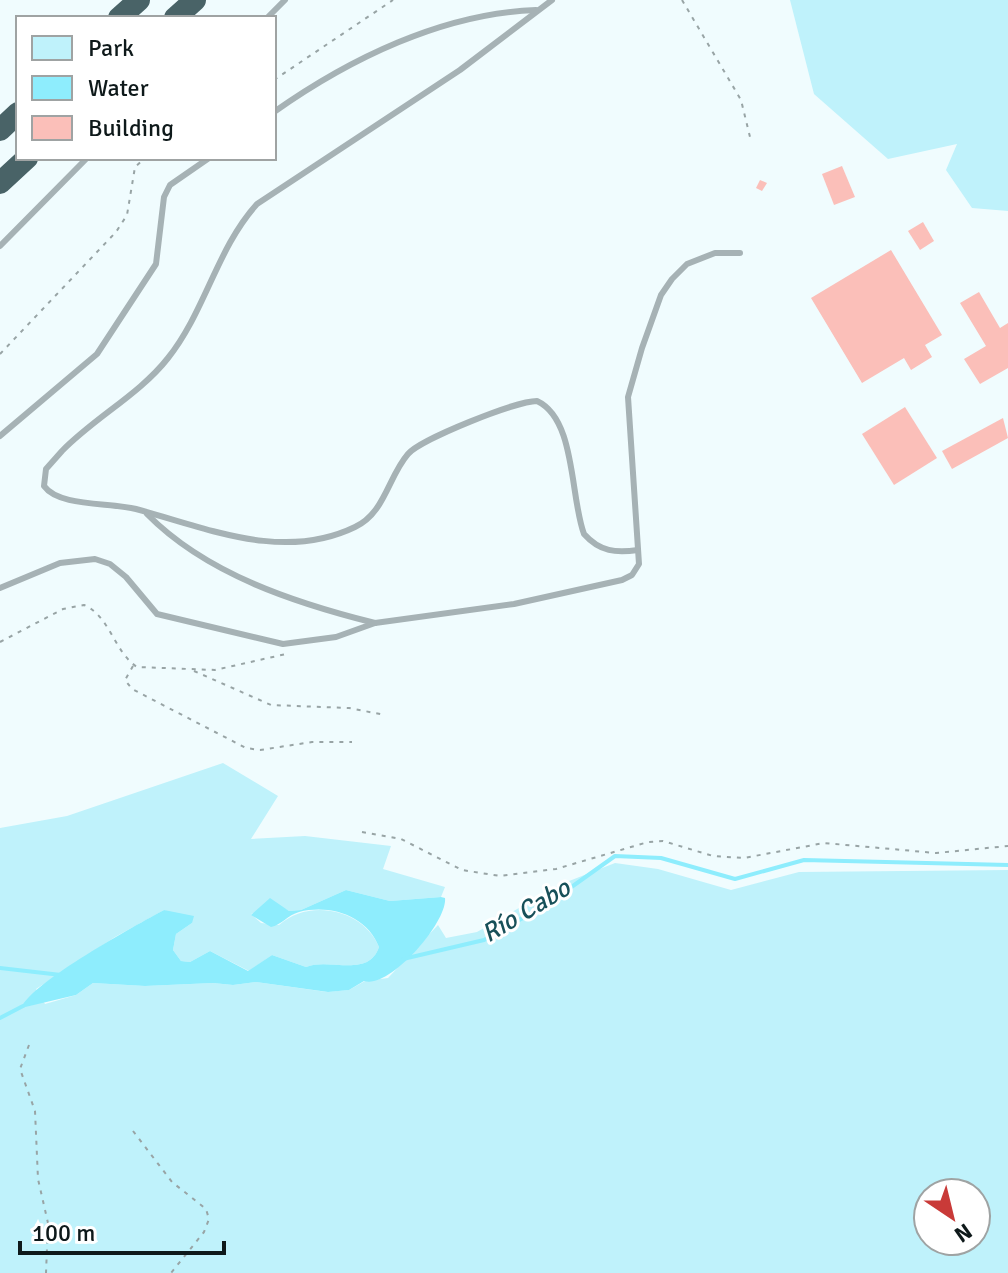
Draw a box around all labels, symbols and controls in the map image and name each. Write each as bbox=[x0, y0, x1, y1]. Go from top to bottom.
legend bbox=[16, 16, 276, 160]
text: Park bbox=[88, 33, 134, 63]
text: Water bbox=[88, 73, 149, 103]
text: Building bbox=[88, 113, 174, 143]
water label: Río Cabo bbox=[476, 871, 577, 950]
north arrow bbox=[912, 1177, 992, 1257]
scale bar bbox=[20, 1205, 224, 1255]
text: 100 m bbox=[32, 1218, 95, 1248]
text: N bbox=[949, 1218, 977, 1248]

